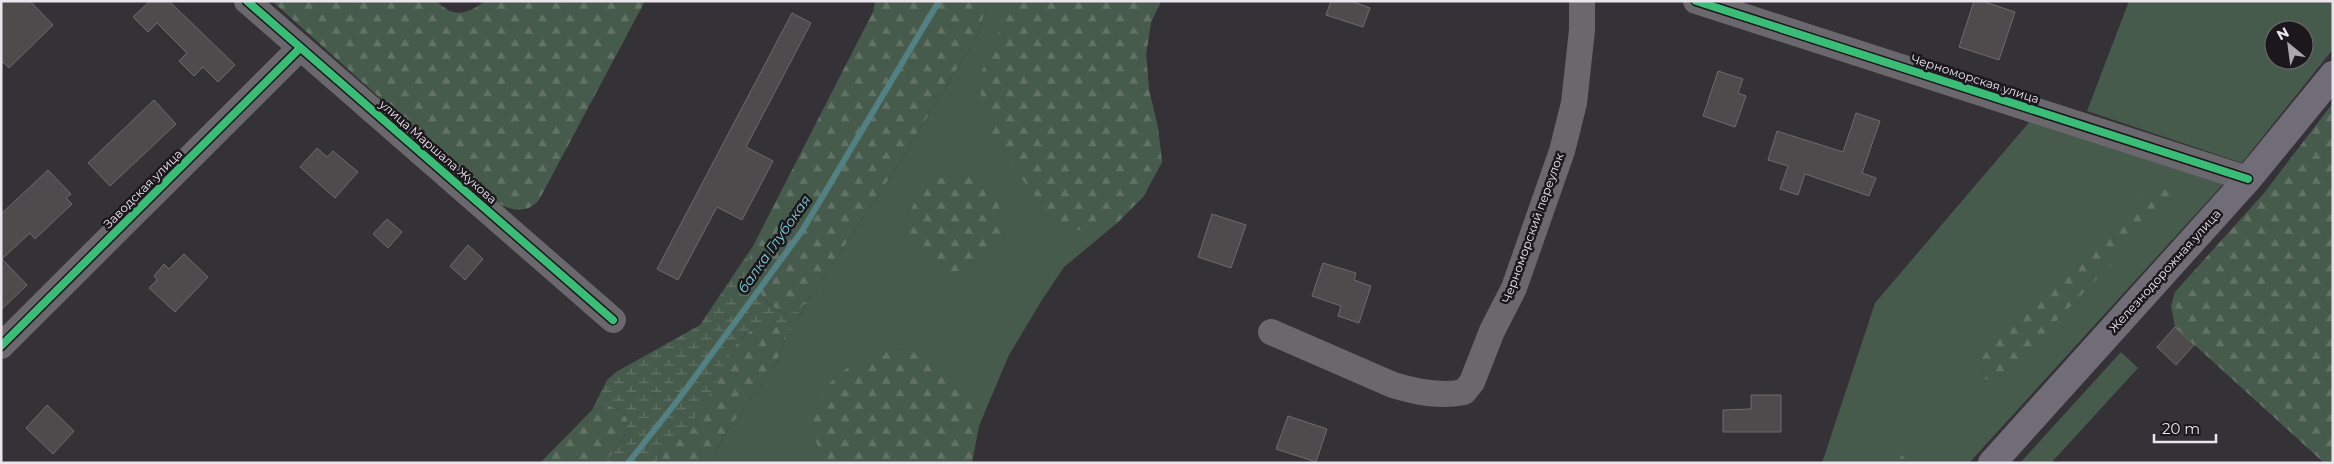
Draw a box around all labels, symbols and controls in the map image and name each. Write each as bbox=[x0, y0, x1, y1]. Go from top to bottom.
north arrow bbox=[2264, 20, 2314, 70]
text: N bbox=[2273, 23, 2292, 44]
street label: Черноморская улица bbox=[1909, 51, 2041, 106]
street label: улица Маршала Жукова bbox=[376, 96, 500, 207]
street label: Заводская улица bbox=[100, 146, 185, 231]
street label: Черноморский переулок bbox=[1498, 151, 1567, 305]
water label: балка Глубокая bbox=[733, 191, 815, 297]
street label: Железнодорожная улица bbox=[2105, 206, 2224, 335]
scale bar bbox=[2154, 412, 2216, 444]
text: 20 m bbox=[2162, 419, 2200, 438]

